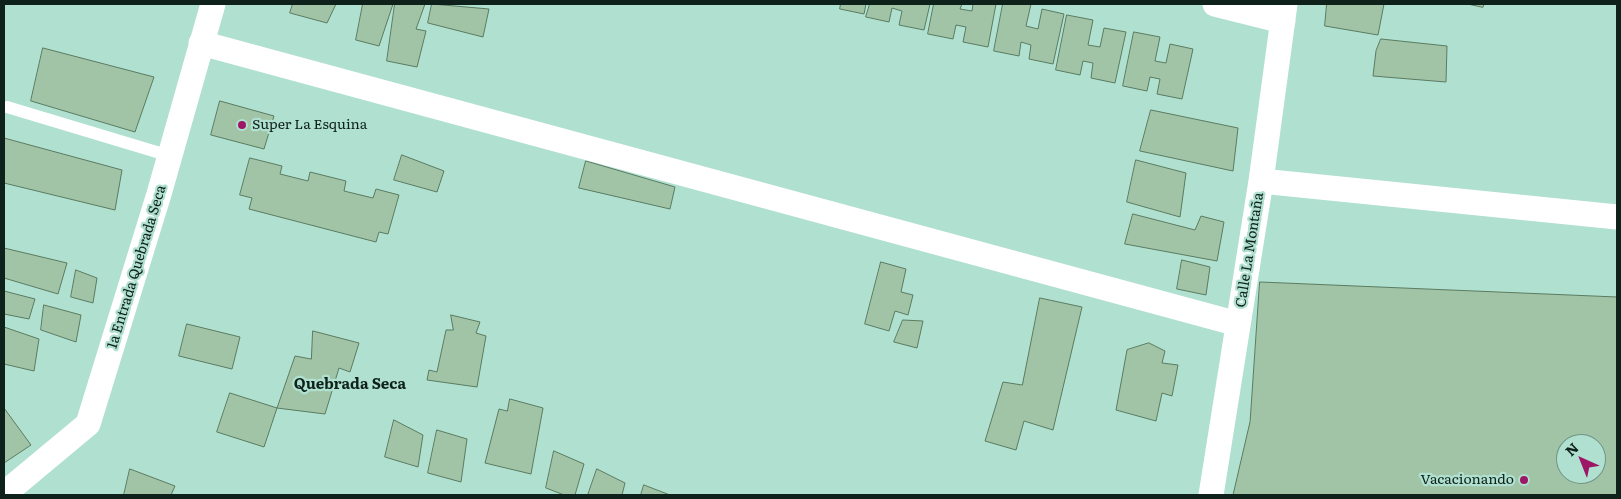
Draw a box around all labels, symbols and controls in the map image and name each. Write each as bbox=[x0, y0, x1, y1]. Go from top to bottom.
place label: Super La Esquina bbox=[252, 117, 367, 133]
marker: Super La Esquina bbox=[236, 119, 248, 131]
street label: 1a Entrada Quebrada Seca bbox=[104, 183, 170, 351]
street label: Calle La Montaña bbox=[1233, 191, 1267, 309]
district label: Quebrada Seca bbox=[294, 376, 406, 394]
north arrow bbox=[1556, 434, 1606, 484]
text: N bbox=[1560, 438, 1582, 460]
place label: Vacacionando bbox=[1421, 472, 1514, 488]
marker: Vacacionando bbox=[1518, 474, 1530, 486]

